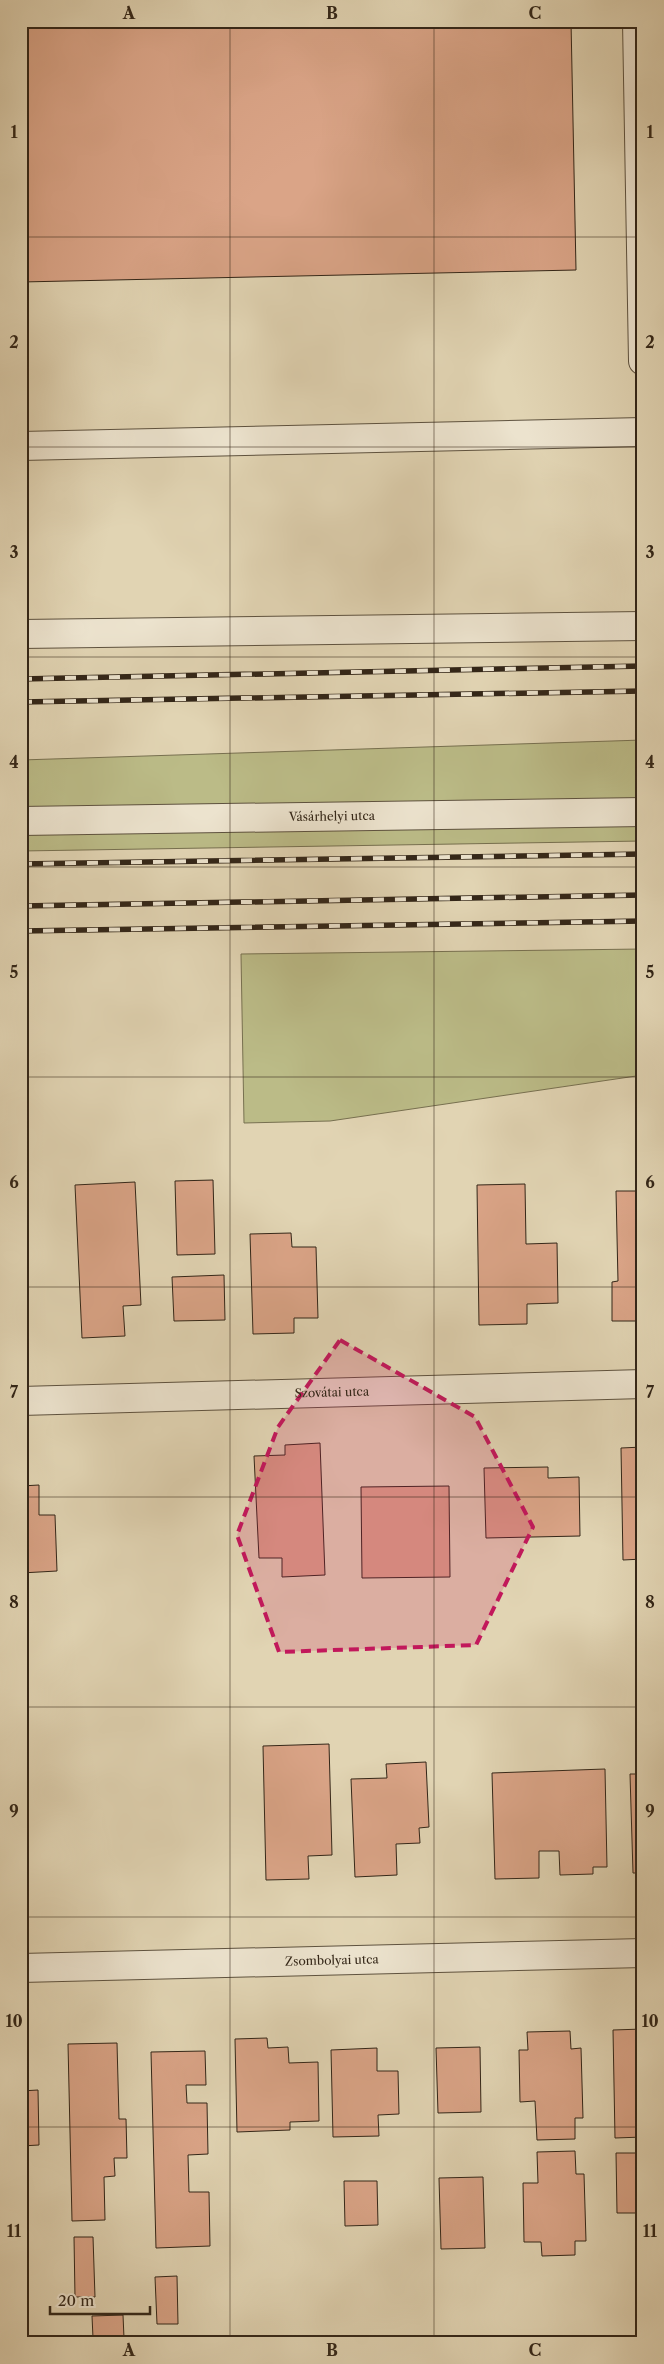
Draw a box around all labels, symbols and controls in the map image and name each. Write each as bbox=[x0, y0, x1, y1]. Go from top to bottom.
text: A bbox=[122, 3, 136, 23]
text: B bbox=[326, 3, 338, 23]
text: C bbox=[529, 3, 541, 23]
text: 1 bbox=[10, 122, 18, 142]
text: 1 bbox=[646, 122, 654, 142]
text: 2 bbox=[9, 332, 19, 352]
text: 2 bbox=[645, 332, 655, 352]
text: 3 bbox=[9, 542, 19, 562]
text: 3 bbox=[645, 542, 655, 562]
text: 4 bbox=[9, 752, 19, 772]
text: 4 bbox=[645, 752, 655, 772]
street label: Vásárhelyi utca bbox=[288, 808, 376, 824]
text: 5 bbox=[10, 962, 19, 982]
text: 5 bbox=[646, 962, 655, 982]
text: 6 bbox=[9, 1172, 19, 1192]
text: 6 bbox=[645, 1172, 655, 1192]
text: 7 bbox=[10, 1382, 19, 1402]
text: 7 bbox=[646, 1382, 655, 1402]
street label: Szovátai utca bbox=[294, 1383, 370, 1401]
text: 8 bbox=[9, 1592, 19, 1612]
text: 8 bbox=[645, 1592, 655, 1612]
text: 9 bbox=[9, 1801, 19, 1821]
text: 9 bbox=[645, 1801, 655, 1821]
street label: Zsombolyai utca bbox=[285, 1951, 380, 1969]
text: 10 bbox=[5, 2011, 23, 2031]
text: 10 bbox=[641, 2011, 659, 2031]
text: 11 bbox=[7, 2221, 22, 2241]
text: 11 bbox=[643, 2221, 658, 2241]
scale bar bbox=[50, 2284, 150, 2316]
text: 20 m bbox=[58, 2291, 94, 2310]
text: A bbox=[122, 2340, 136, 2360]
text: B bbox=[326, 2340, 338, 2360]
text: C bbox=[529, 2340, 541, 2360]

